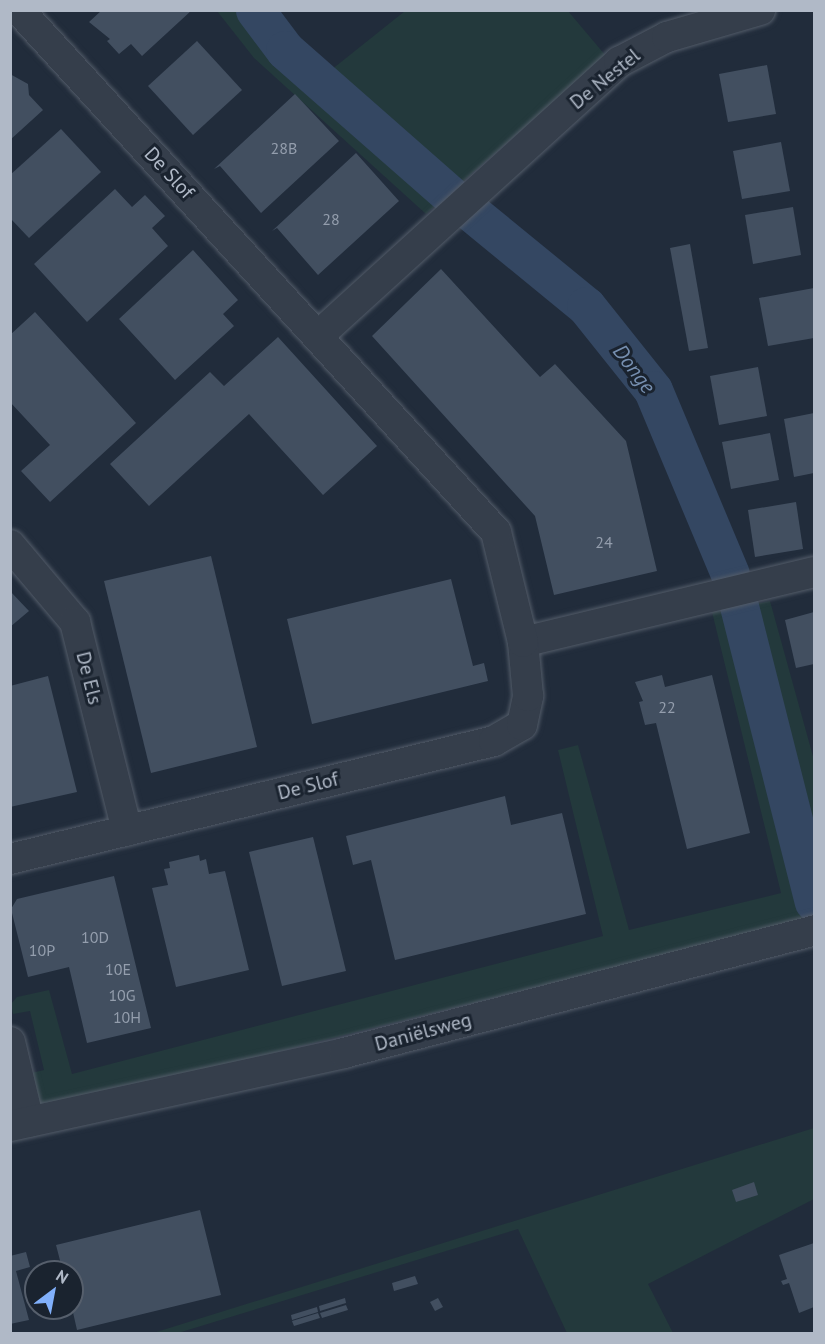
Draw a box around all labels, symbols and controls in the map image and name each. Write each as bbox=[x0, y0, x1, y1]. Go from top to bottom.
street label: De Nestel bbox=[565, 44, 645, 114]
house number: 28B bbox=[271, 138, 297, 158]
street label: De Slof bbox=[139, 142, 199, 204]
house number: 28 bbox=[322, 209, 340, 229]
water label: Donge bbox=[607, 340, 661, 398]
house number: 24 bbox=[595, 532, 613, 552]
street label: De Els bbox=[71, 649, 107, 707]
house number: 22 bbox=[658, 697, 676, 717]
street label: De Slof bbox=[275, 767, 341, 805]
house number: 10D bbox=[81, 927, 109, 947]
house number: 10P bbox=[29, 940, 55, 960]
house number: 10E bbox=[105, 959, 131, 979]
house number: 10G bbox=[108, 985, 136, 1005]
house number: 10H bbox=[113, 1007, 141, 1027]
street label: Daniëlsweg bbox=[372, 1008, 474, 1056]
north arrow bbox=[24, 1260, 84, 1320]
text: N bbox=[53, 1265, 72, 1288]

